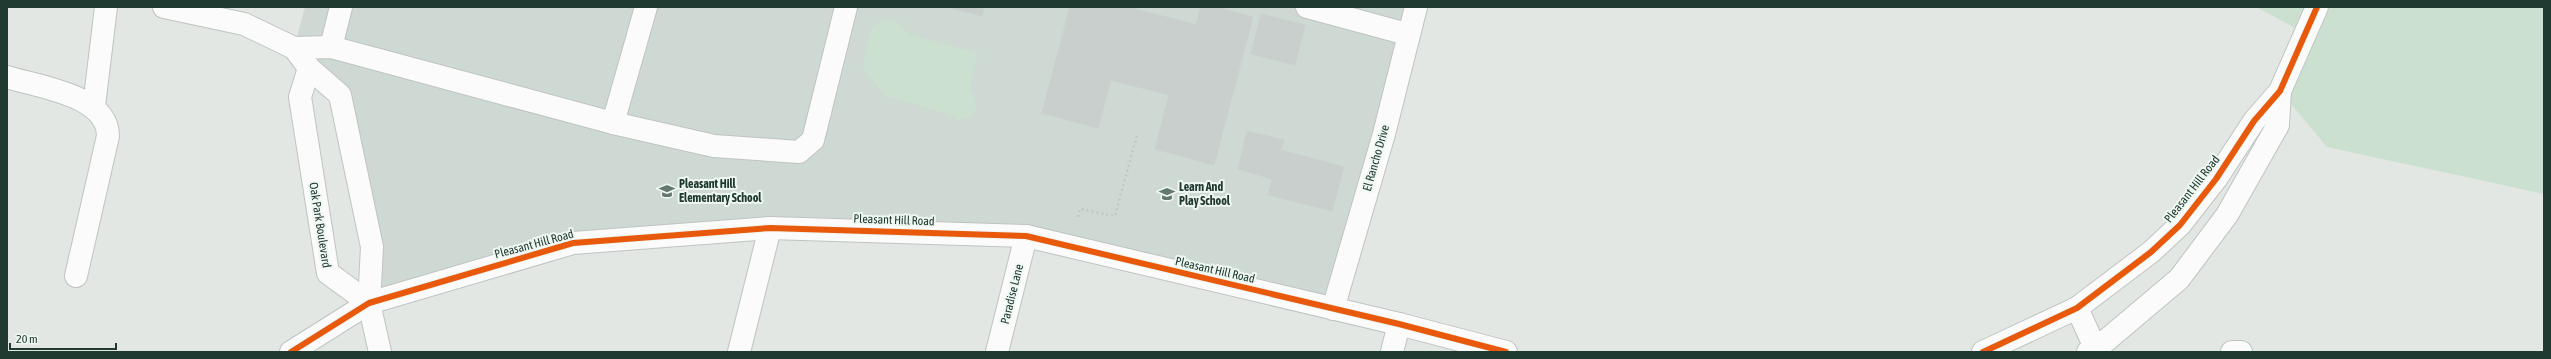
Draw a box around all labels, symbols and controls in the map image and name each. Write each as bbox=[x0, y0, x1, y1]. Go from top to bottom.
street label: El Rancho Drive bbox=[1360, 123, 1392, 193]
street label: Pleasant Hill Road bbox=[2161, 153, 2223, 225]
place label: Pleasant Hill Elementary School bbox=[679, 177, 762, 205]
place label: Learn And Play School bbox=[1179, 180, 1231, 208]
street label: Oak Park Boulevard bbox=[306, 181, 334, 269]
school or university icon: Pleasant Hill Elementary School bbox=[658, 182, 676, 200]
school or university icon: Learn And Play School bbox=[1158, 185, 1176, 203]
street label: Pleasant Hill Road bbox=[853, 212, 935, 228]
street label: Pleasant Hill Road bbox=[493, 227, 575, 261]
street label: Pleasant Hill Road bbox=[1174, 254, 1256, 286]
street label: Paradise Lane bbox=[998, 263, 1026, 325]
scale bar bbox=[10, 325, 116, 351]
text: 20 m bbox=[16, 332, 38, 346]

